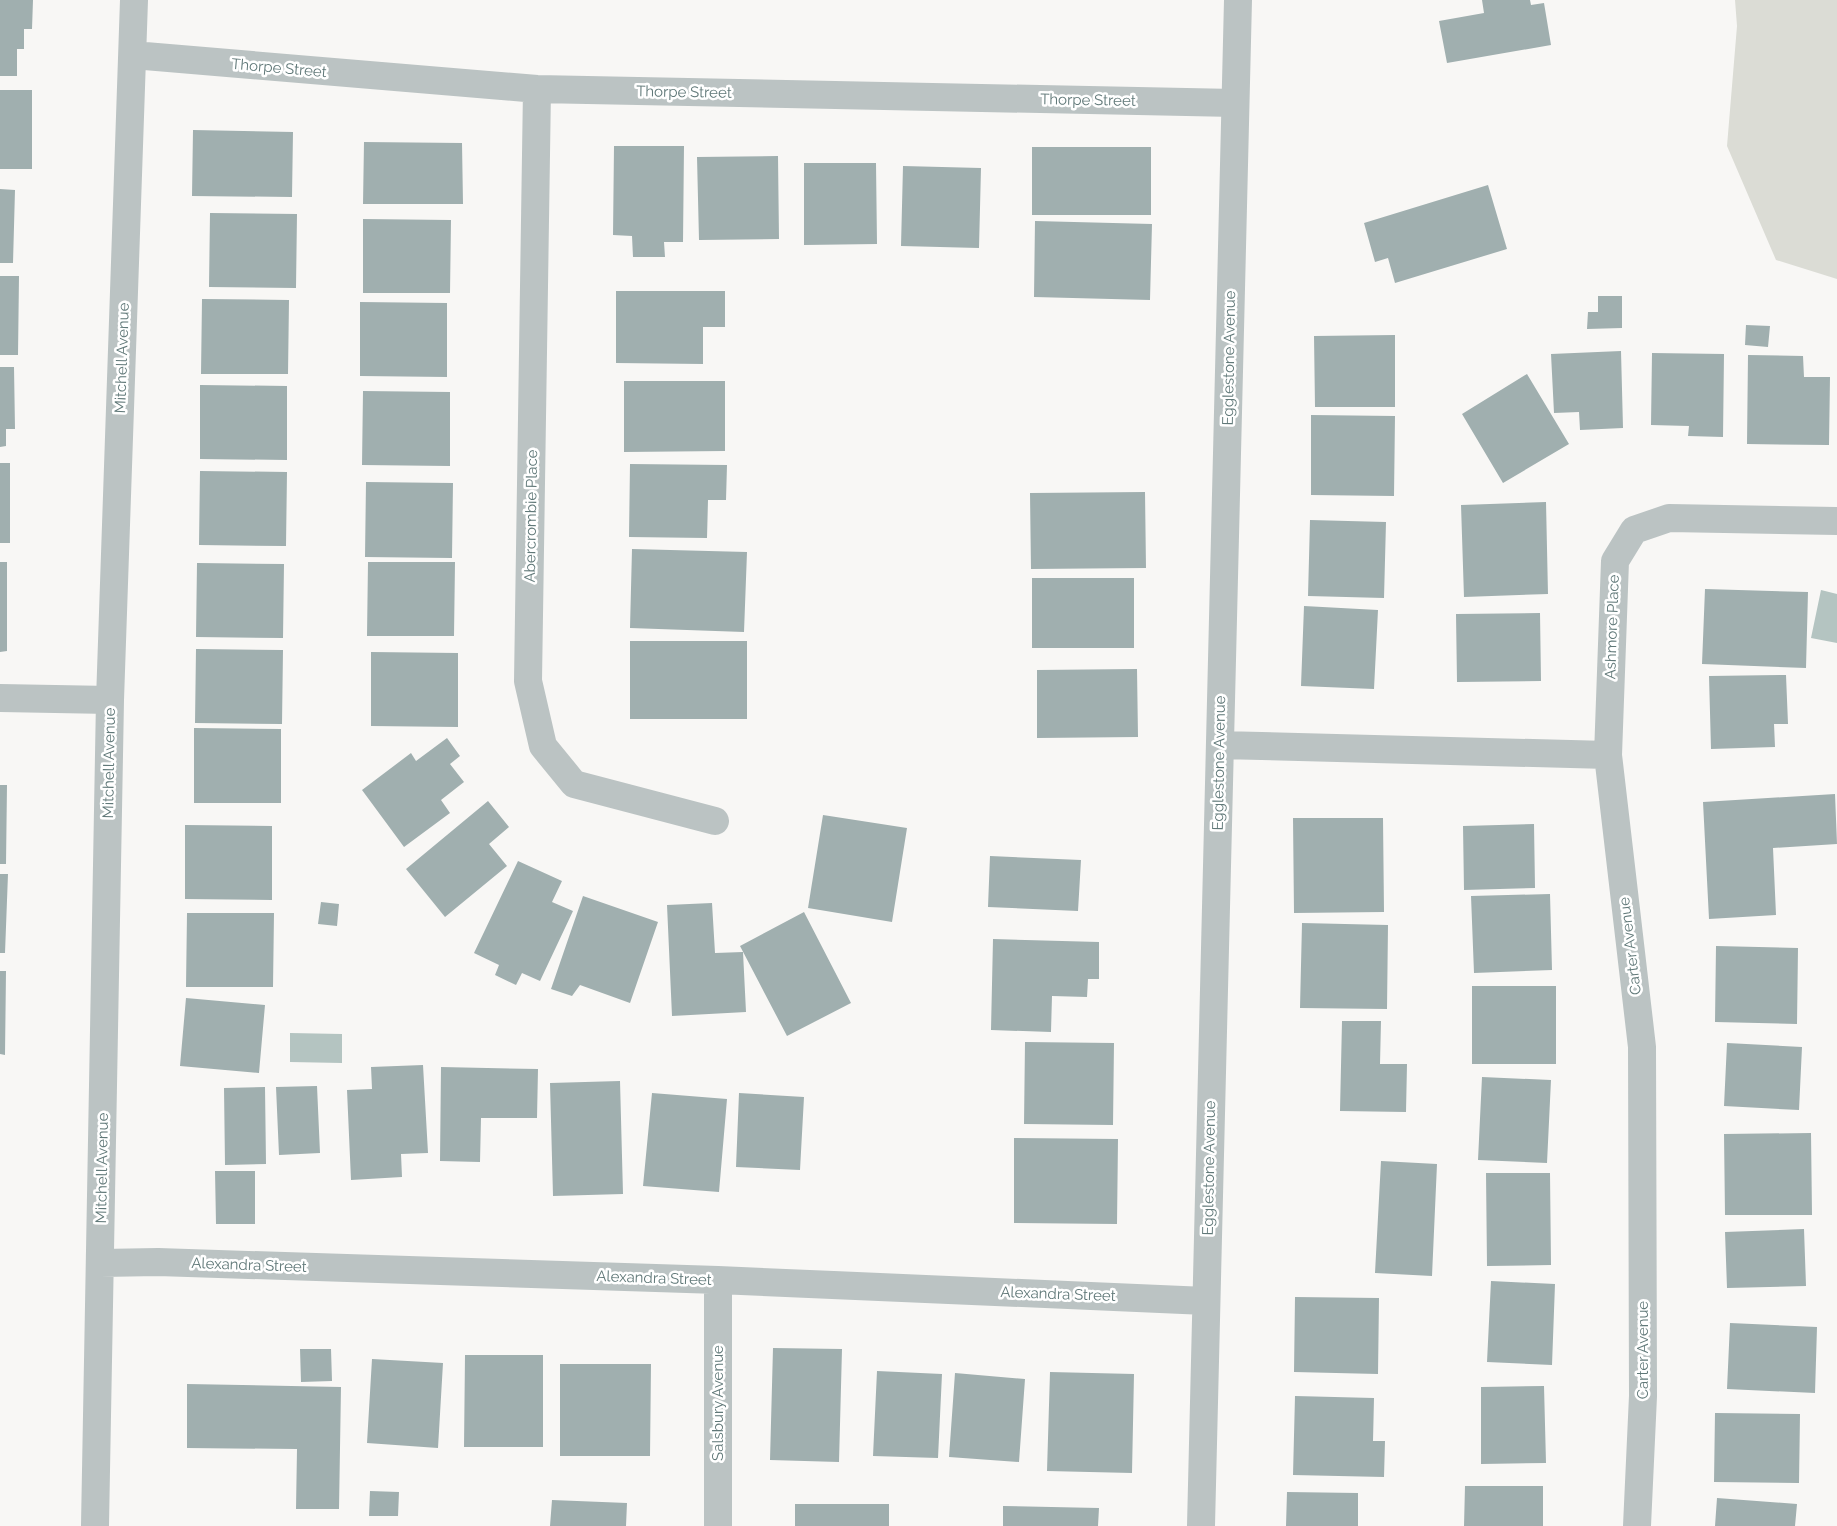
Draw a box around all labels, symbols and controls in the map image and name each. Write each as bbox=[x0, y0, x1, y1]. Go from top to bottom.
street label: Thorpe Street bbox=[231, 55, 327, 81]
street label: Thorpe Street bbox=[636, 82, 732, 102]
street label: Thorpe Street bbox=[1040, 90, 1136, 110]
street label: Egglestone Avenue bbox=[1219, 290, 1239, 426]
street label: Mitchell Avenue bbox=[111, 302, 133, 414]
street label: Abercrombie Place bbox=[521, 449, 541, 583]
street label: Ashmore Place bbox=[1601, 574, 1623, 680]
street label: Egglestone Avenue bbox=[1209, 695, 1229, 831]
street label: Mitchell Avenue bbox=[99, 707, 119, 819]
street label: Carter Avenue bbox=[1615, 896, 1645, 996]
street label: Egglestone Avenue bbox=[1199, 1100, 1219, 1236]
street label: Mitchell Avenue bbox=[92, 1112, 112, 1224]
street label: Alexandra Street bbox=[191, 1254, 307, 1276]
street label: Alexandra Street bbox=[596, 1267, 712, 1289]
street label: Alexandra Street bbox=[1000, 1283, 1116, 1305]
street label: Carter Avenue bbox=[1634, 1301, 1652, 1399]
street label: Salsbury Avenue bbox=[709, 1345, 727, 1461]

